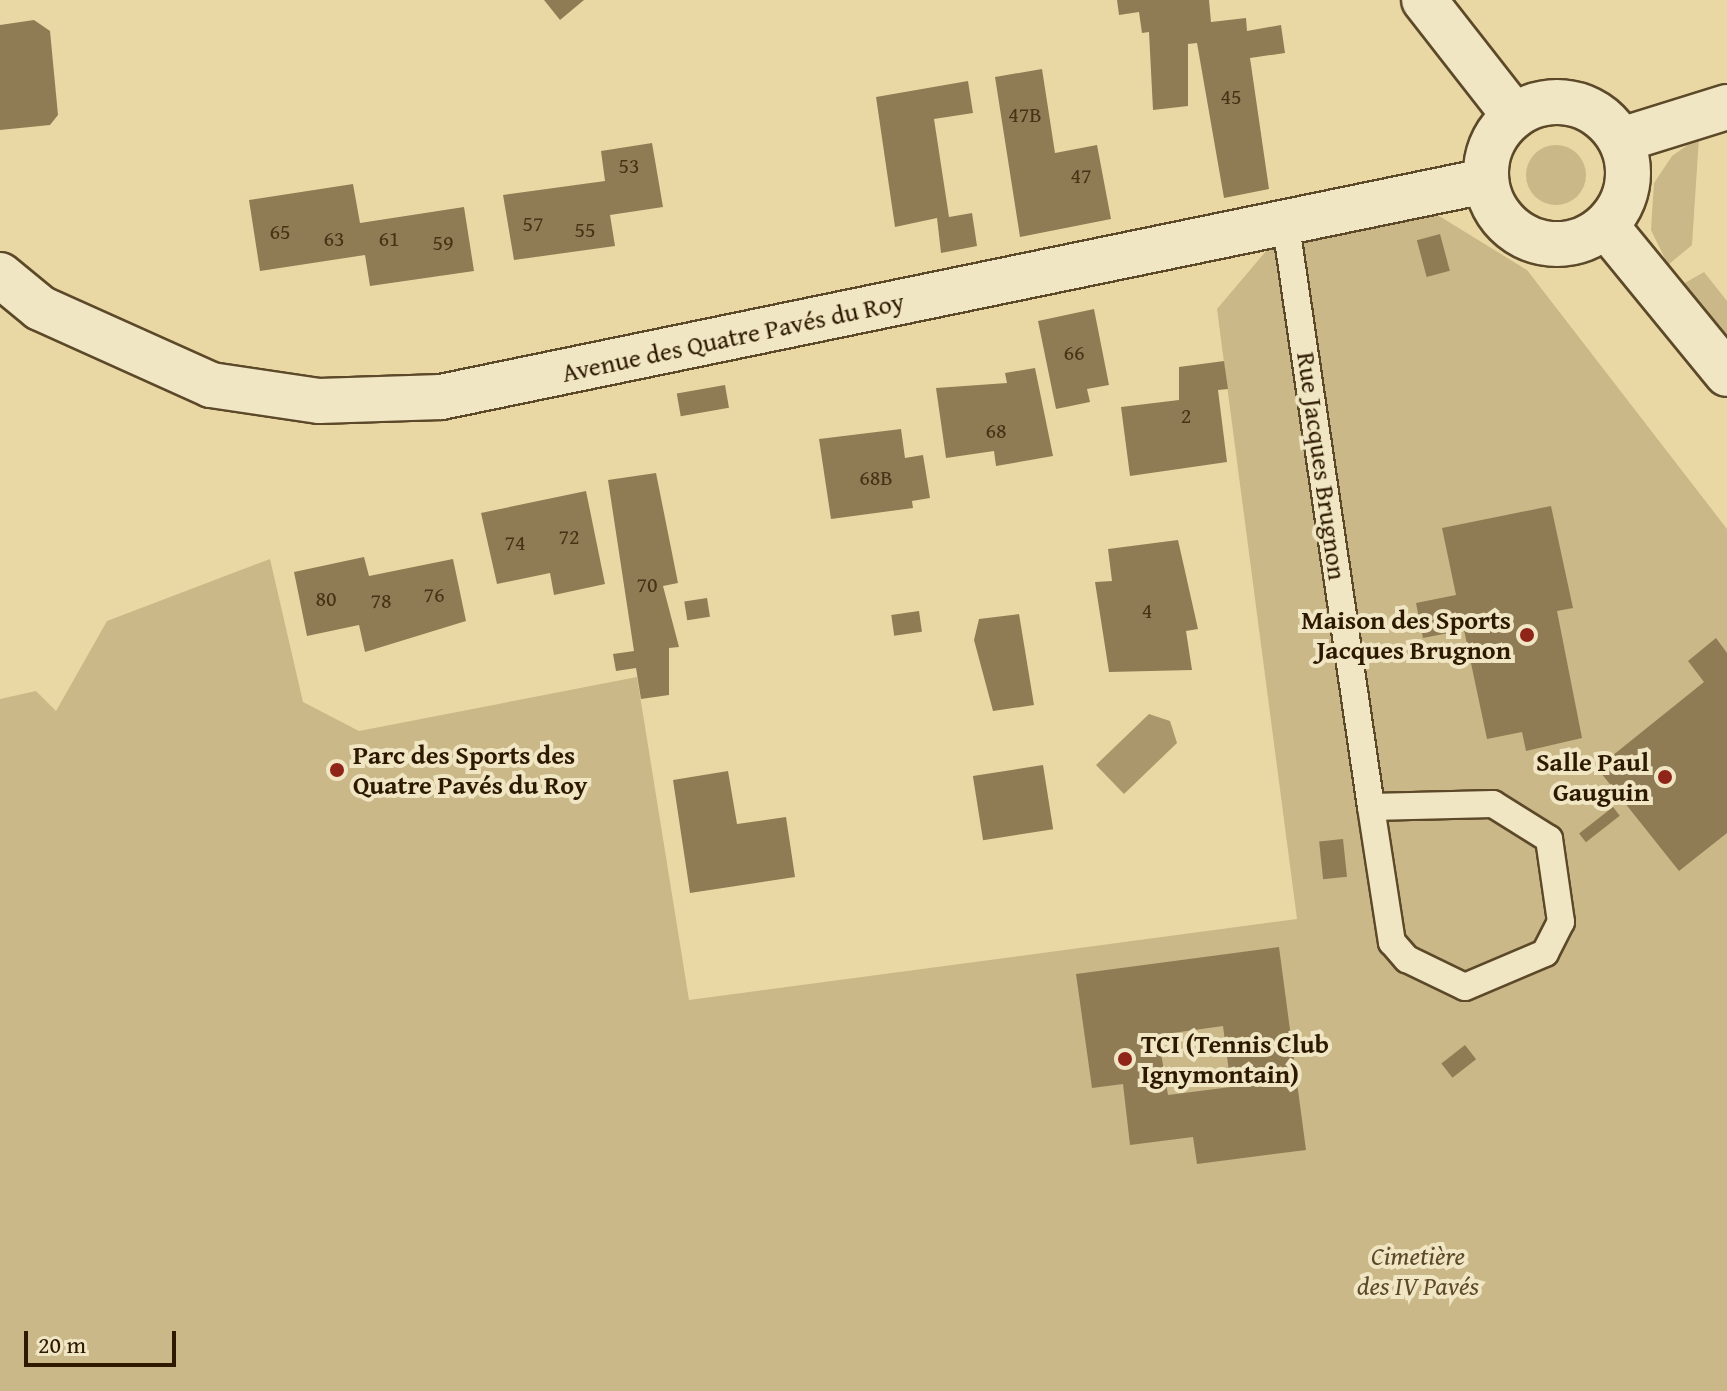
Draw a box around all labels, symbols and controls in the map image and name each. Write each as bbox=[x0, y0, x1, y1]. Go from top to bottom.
house number: 45 bbox=[1220, 84, 1242, 110]
house number: 47B bbox=[1008, 102, 1042, 128]
house number: 53 bbox=[618, 153, 640, 179]
house number: 47 bbox=[1070, 163, 1092, 189]
house number: 57 bbox=[522, 211, 544, 237]
house number: 55 bbox=[574, 217, 596, 243]
house number: 65 bbox=[269, 219, 291, 245]
house number: 63 bbox=[323, 226, 345, 252]
house number: 61 bbox=[378, 226, 400, 252]
house number: 59 bbox=[432, 230, 454, 256]
street label: Avenue des Quatre Pavés du Roy bbox=[559, 285, 907, 389]
house number: 66 bbox=[1063, 340, 1085, 366]
street label: Rue Jacques Brugnon bbox=[1291, 350, 1353, 582]
house number: 2 bbox=[1181, 403, 1191, 429]
house number: 68 bbox=[985, 418, 1007, 444]
house number: 68B bbox=[859, 465, 893, 491]
house number: 72 bbox=[558, 524, 580, 550]
house number: 74 bbox=[504, 530, 526, 556]
house number: 70 bbox=[636, 572, 658, 598]
house number: 76 bbox=[423, 582, 445, 608]
house number: 80 bbox=[315, 586, 337, 612]
house number: 78 bbox=[370, 588, 392, 614]
house number: 4 bbox=[1142, 598, 1152, 624]
place label: Maison des Sports Jacques Brugnon bbox=[1301, 604, 1511, 666]
marker: Maison des Sports Jacques Brugnon bbox=[1518, 626, 1536, 644]
place label: Parc des Sports des Quatre Pavés du Roy bbox=[353, 739, 587, 800]
place label: Salle Paul Gauguin bbox=[1536, 746, 1649, 808]
marker: Parc des Sports des Quatre Pavés du Roy bbox=[328, 761, 346, 779]
marker: Salle Paul Gauguin bbox=[1656, 768, 1674, 786]
place label: TCI (Tennis Club Ignymontain) bbox=[1141, 1028, 1329, 1090]
marker: TCI (Tennis Club Ignymontain) bbox=[1116, 1050, 1134, 1068]
park label: Cimetière des IV Pavés bbox=[1357, 1240, 1479, 1302]
scale bar bbox=[28, 1315, 180, 1365]
text: 20 m bbox=[38, 1327, 86, 1362]

